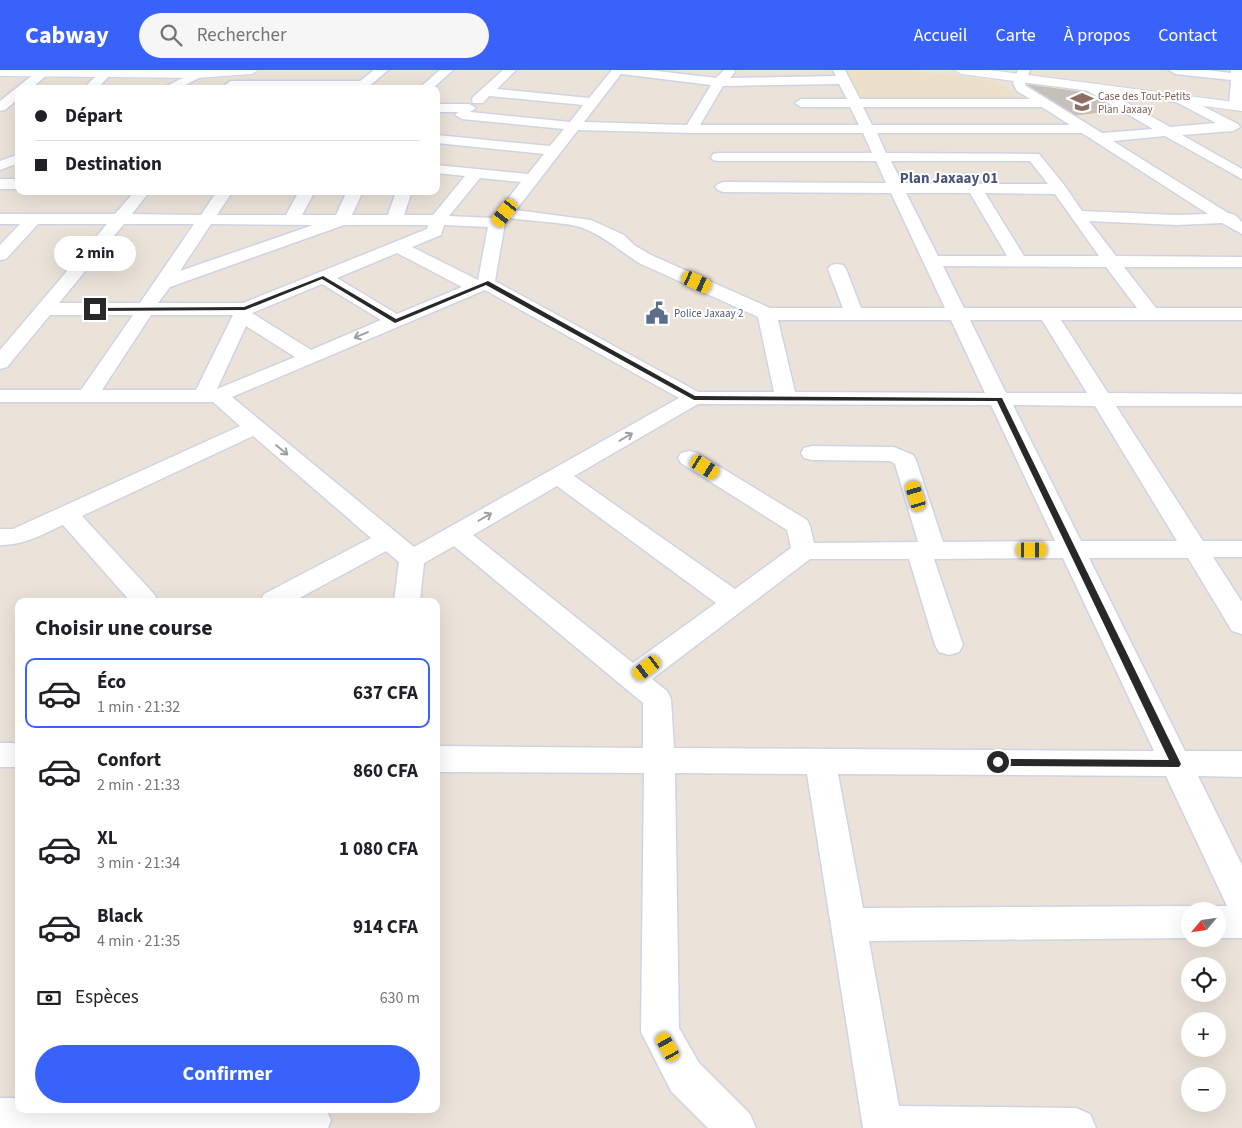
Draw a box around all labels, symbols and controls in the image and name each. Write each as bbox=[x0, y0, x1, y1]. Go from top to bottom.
search box bbox=[139, 13, 489, 58]
text: Cabway bbox=[25, 18, 109, 53]
icon: search bbox=[157, 21, 185, 49]
text: Rechercher bbox=[197, 22, 287, 49]
text: Accueil bbox=[914, 23, 967, 48]
text: Carte bbox=[995, 23, 1036, 48]
text: À propos bbox=[1064, 23, 1130, 48]
text: Contact bbox=[1158, 23, 1217, 48]
school or university icon: Case des Tout-Petits Plan Jaxaay bbox=[1069, 89, 1095, 115]
place label: Case des Tout-Petits Plan Jaxaay bbox=[1098, 89, 1191, 117]
text: Départ bbox=[65, 103, 122, 130]
text: Destination bbox=[65, 151, 162, 178]
district label: Plan Jaxaay 01 bbox=[900, 168, 998, 189]
car bbox=[489, 197, 520, 229]
callout: 2 min bbox=[54, 236, 136, 272]
text: 2 min bbox=[76, 242, 114, 264]
car bbox=[680, 269, 713, 295]
route end bbox=[84, 298, 106, 320]
public building icon: Police Jaxaay 2 bbox=[644, 300, 670, 326]
place label: Police Jaxaay 2 bbox=[674, 306, 743, 321]
one-way arrow bbox=[354, 331, 369, 341]
one-way arrow bbox=[618, 432, 633, 441]
one-way arrow bbox=[275, 444, 288, 455]
car bbox=[688, 453, 721, 481]
car bbox=[904, 479, 927, 513]
one-way arrow bbox=[477, 512, 491, 522]
car bbox=[1017, 543, 1047, 558]
text: Choisir une course bbox=[35, 612, 213, 644]
car bbox=[630, 653, 663, 683]
text: Éco bbox=[97, 669, 126, 696]
icon: car bbox=[37, 671, 82, 716]
text: 637 CFA bbox=[353, 680, 418, 707]
text: 1 min · 21:32 bbox=[97, 696, 180, 718]
text: Confort bbox=[97, 747, 161, 774]
icon: car bbox=[37, 749, 82, 794]
route start bbox=[987, 751, 1009, 773]
text: 860 CFA bbox=[353, 758, 418, 785]
text: 2 min · 21:33 bbox=[97, 774, 180, 796]
text: XL bbox=[97, 825, 118, 852]
icon: car bbox=[37, 827, 82, 872]
text: 1 080 CFA bbox=[339, 836, 418, 863]
text: 3 min · 21:34 bbox=[97, 852, 180, 874]
north arrow bbox=[1181, 902, 1226, 948]
map controls bbox=[1181, 902, 1226, 1112]
text: Black bbox=[97, 903, 143, 930]
icon: car bbox=[37, 905, 82, 950]
text: 914 CFA bbox=[353, 914, 418, 941]
text: 4 min · 21:35 bbox=[97, 930, 180, 952]
button: locate bbox=[1181, 957, 1226, 1002]
icon: cash bbox=[35, 984, 63, 1012]
text: Espèces bbox=[75, 984, 139, 1011]
text: 630 m bbox=[380, 987, 420, 1009]
button: + bbox=[1181, 1012, 1226, 1057]
car bbox=[654, 1030, 681, 1064]
button: Confirmer bbox=[35, 1045, 420, 1103]
button: − bbox=[1181, 1067, 1226, 1112]

